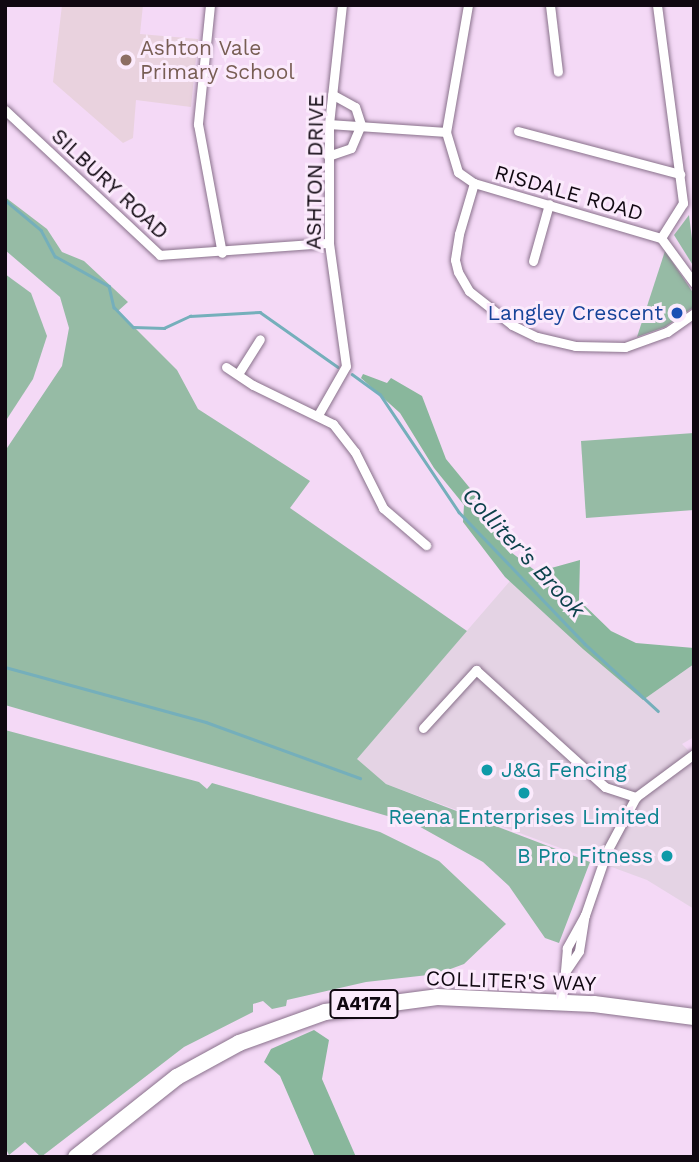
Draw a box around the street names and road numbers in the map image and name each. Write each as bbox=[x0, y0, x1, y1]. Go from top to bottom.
street label: ASHTON DRIVE bbox=[301, 94, 329, 250]
street label: SILBURY ROAD bbox=[46, 123, 174, 245]
street label: RISDALE ROAD bbox=[492, 160, 646, 226]
street label: COLLITER'S WAY bbox=[425, 965, 597, 997]
road number: A4174 bbox=[329, 988, 399, 1020]

